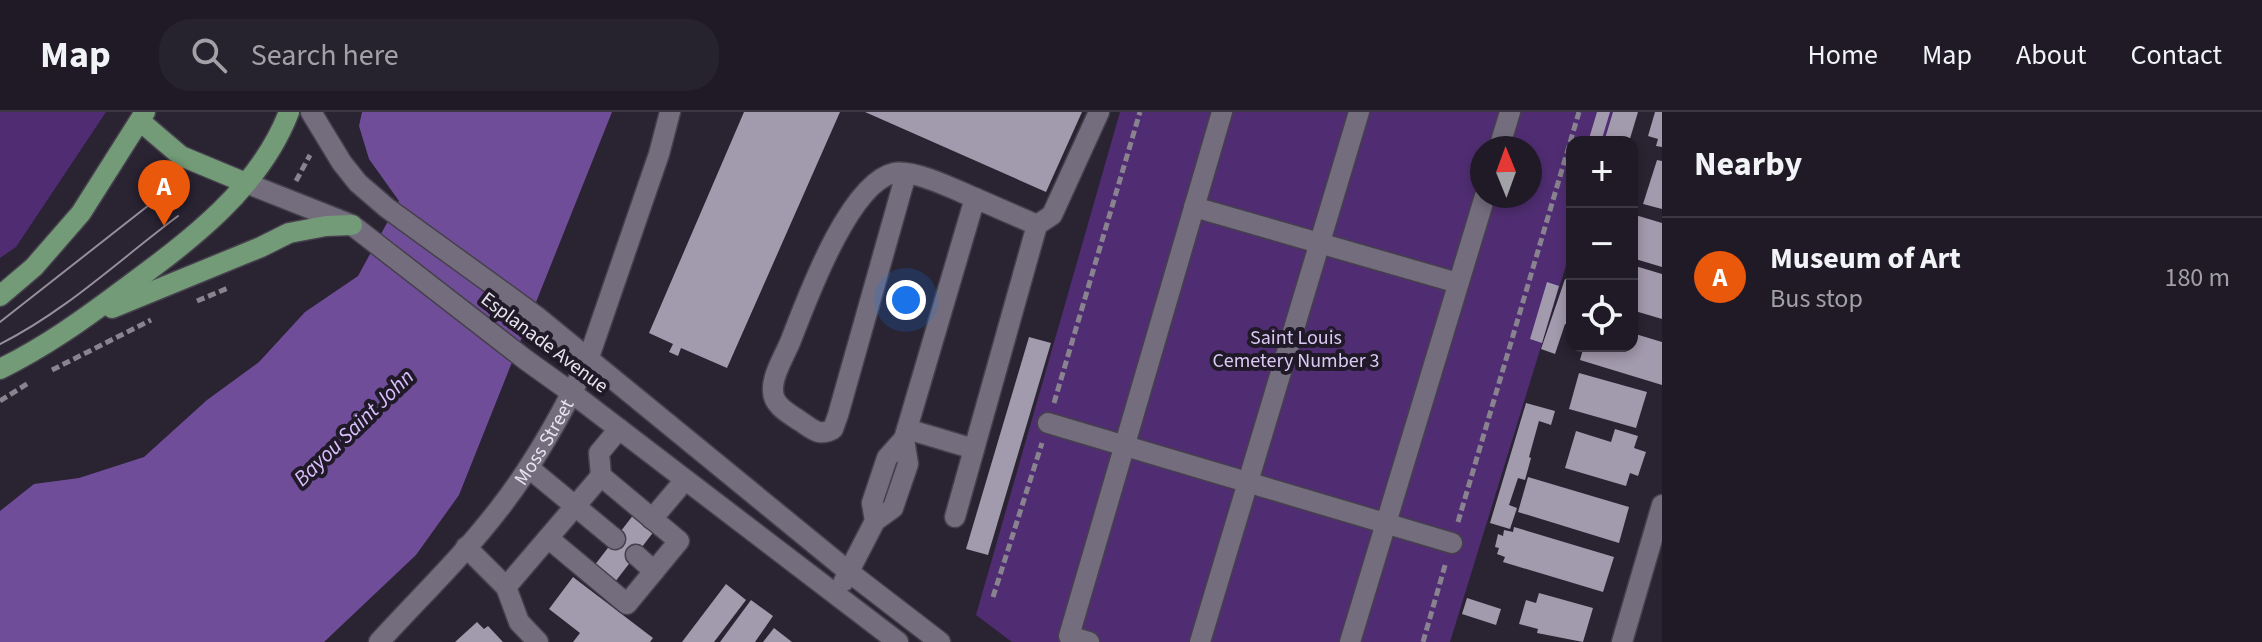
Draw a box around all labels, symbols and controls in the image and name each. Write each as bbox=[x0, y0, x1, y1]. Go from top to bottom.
search box bbox=[159, 19, 719, 91]
text: Map bbox=[40, 28, 111, 82]
icon: search bbox=[187, 33, 231, 77]
text: Search here bbox=[251, 34, 399, 77]
text: Home bbox=[1807, 35, 1878, 75]
text: Map bbox=[1922, 35, 1972, 75]
text: About bbox=[2016, 35, 2087, 75]
text: Contact bbox=[2131, 35, 2222, 75]
north arrow bbox=[1470, 136, 1542, 208]
map controls bbox=[1566, 136, 1638, 352]
button: + bbox=[1566, 136, 1638, 208]
text: Nearby bbox=[1694, 140, 1802, 189]
pin: A bbox=[138, 160, 190, 226]
button: − bbox=[1566, 208, 1638, 280]
text: Museum of Art bbox=[1770, 237, 1961, 280]
text: A bbox=[1713, 259, 1727, 296]
text: 180 m bbox=[2164, 259, 2230, 296]
your location bbox=[886, 280, 926, 320]
button: locate bbox=[1566, 280, 1638, 352]
text: Bus stop bbox=[1770, 280, 1863, 317]
street label: Esplanade Avenue bbox=[475, 286, 614, 400]
park label: Saint Louis Cemetery Number 3 bbox=[1212, 324, 1380, 375]
water label: Bayou Saint John bbox=[286, 362, 421, 494]
street label: Moss Street bbox=[508, 394, 581, 491]

